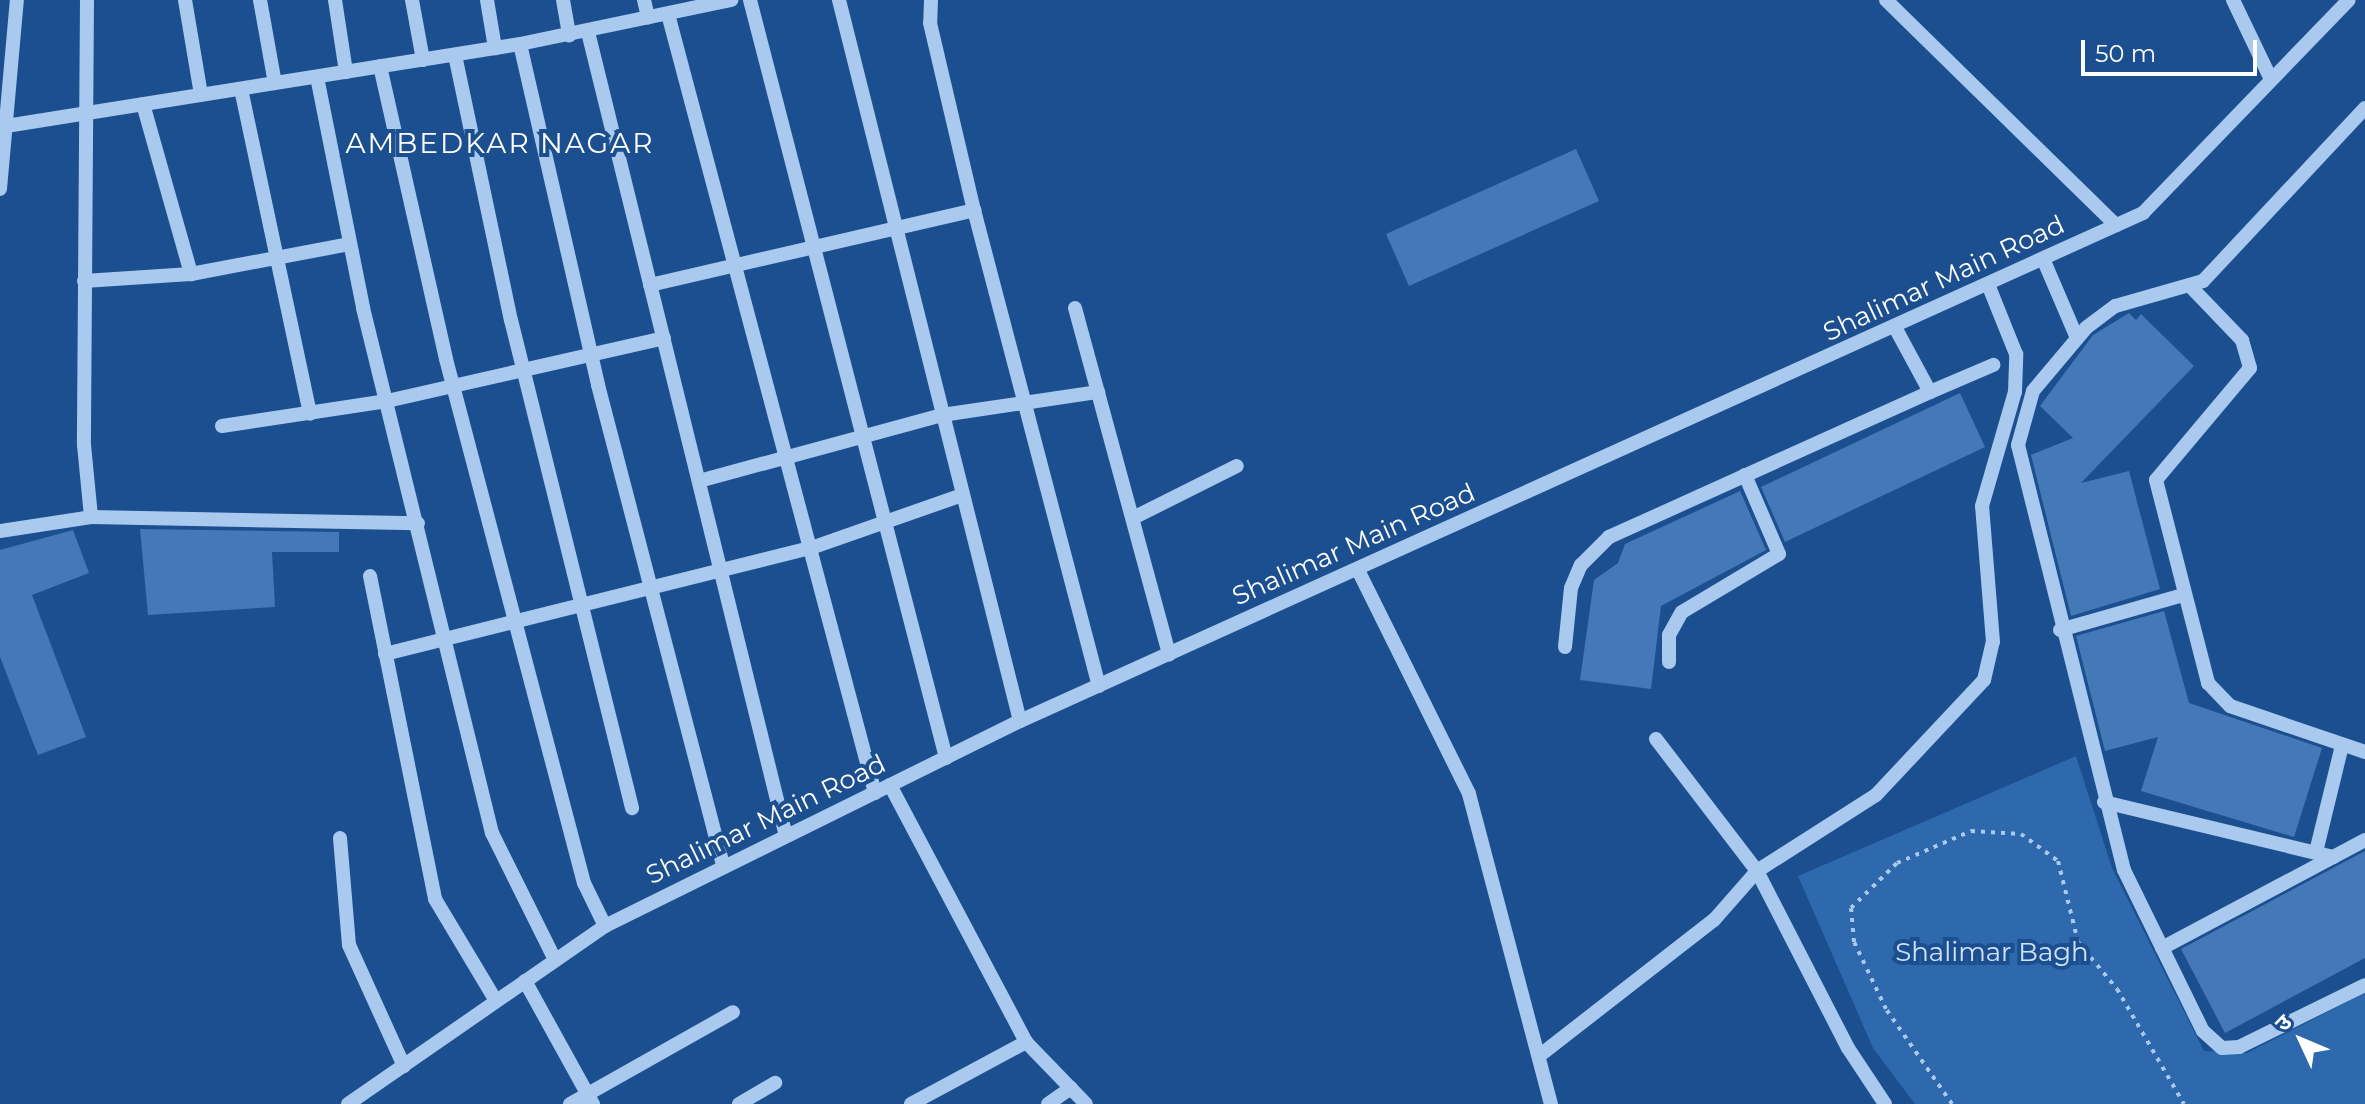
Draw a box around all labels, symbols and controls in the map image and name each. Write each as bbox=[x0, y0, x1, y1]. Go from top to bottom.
scale bar bbox=[2085, 24, 2261, 74]
text: 50 m bbox=[2095, 39, 2156, 68]
district label: AMBEDKAR NAGAR bbox=[345, 126, 655, 160]
street label: Shalimar Main Road bbox=[1818, 209, 2070, 349]
street label: Shalimar Main Road bbox=[1228, 477, 1480, 613]
street label: Shalimar Main Road bbox=[641, 748, 891, 892]
park label: Shalimar Bagh bbox=[1895, 937, 2089, 969]
north arrow bbox=[2261, 1000, 2341, 1080]
text: उ bbox=[2269, 1009, 2298, 1037]

